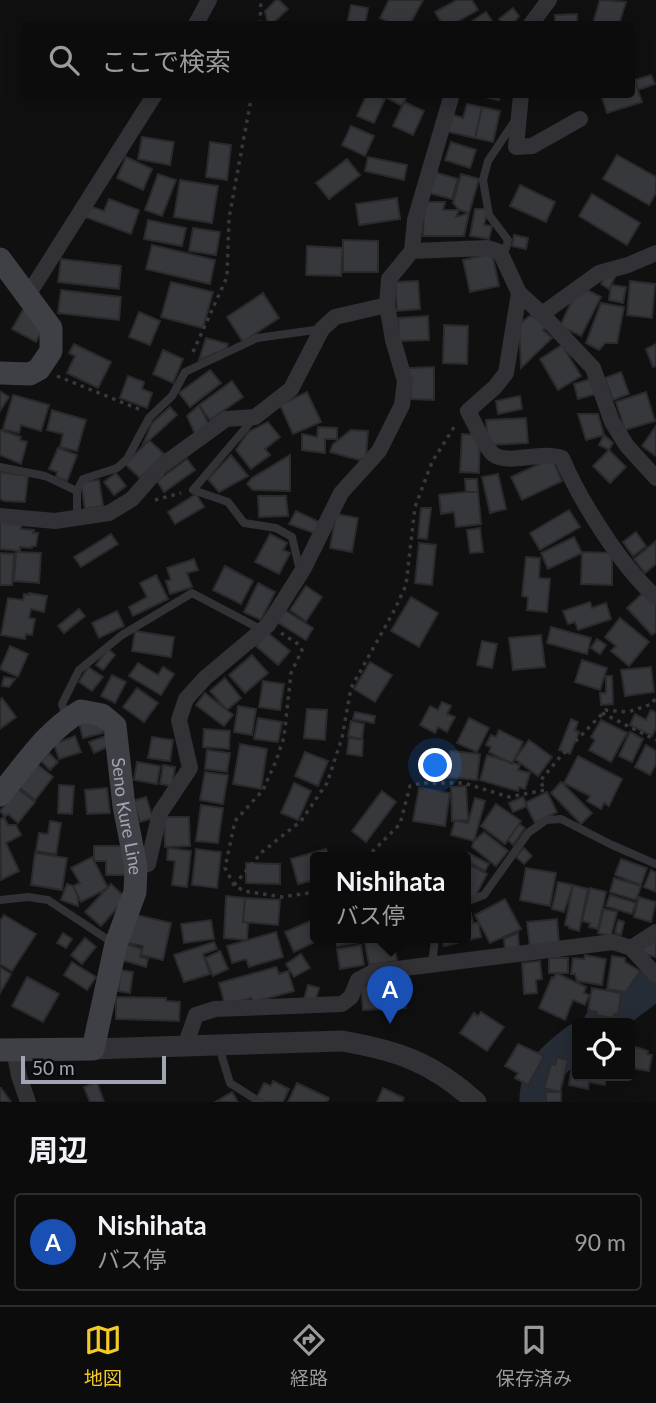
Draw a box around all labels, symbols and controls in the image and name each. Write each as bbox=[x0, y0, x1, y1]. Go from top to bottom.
search box bbox=[21, 21, 635, 98]
icon: search bbox=[45, 41, 83, 79]
text: ここで検索 bbox=[101, 45, 231, 77]
your location bbox=[418, 748, 452, 782]
street label: Seno Kure Line bbox=[108, 756, 147, 875]
popup bbox=[310, 852, 471, 943]
text: Nishihata bbox=[336, 865, 445, 897]
text: バス停 bbox=[336, 901, 405, 929]
pin: A bbox=[367, 966, 413, 1024]
map controls bbox=[572, 1018, 635, 1081]
button: locate bbox=[572, 1018, 635, 1081]
scale bar bbox=[21, 1053, 166, 1085]
text: 50 m bbox=[32, 1056, 75, 1079]
text: 周辺 bbox=[28, 1131, 88, 1167]
text: Nishihata bbox=[97, 1209, 207, 1241]
text: A bbox=[45, 1228, 61, 1256]
text: 90 m bbox=[575, 1228, 626, 1256]
text: バス停 bbox=[97, 1245, 166, 1273]
tab: 地図 bbox=[84, 1321, 122, 1390]
tab: 経路 bbox=[290, 1321, 328, 1390]
tab: 保存済み bbox=[496, 1321, 572, 1390]

